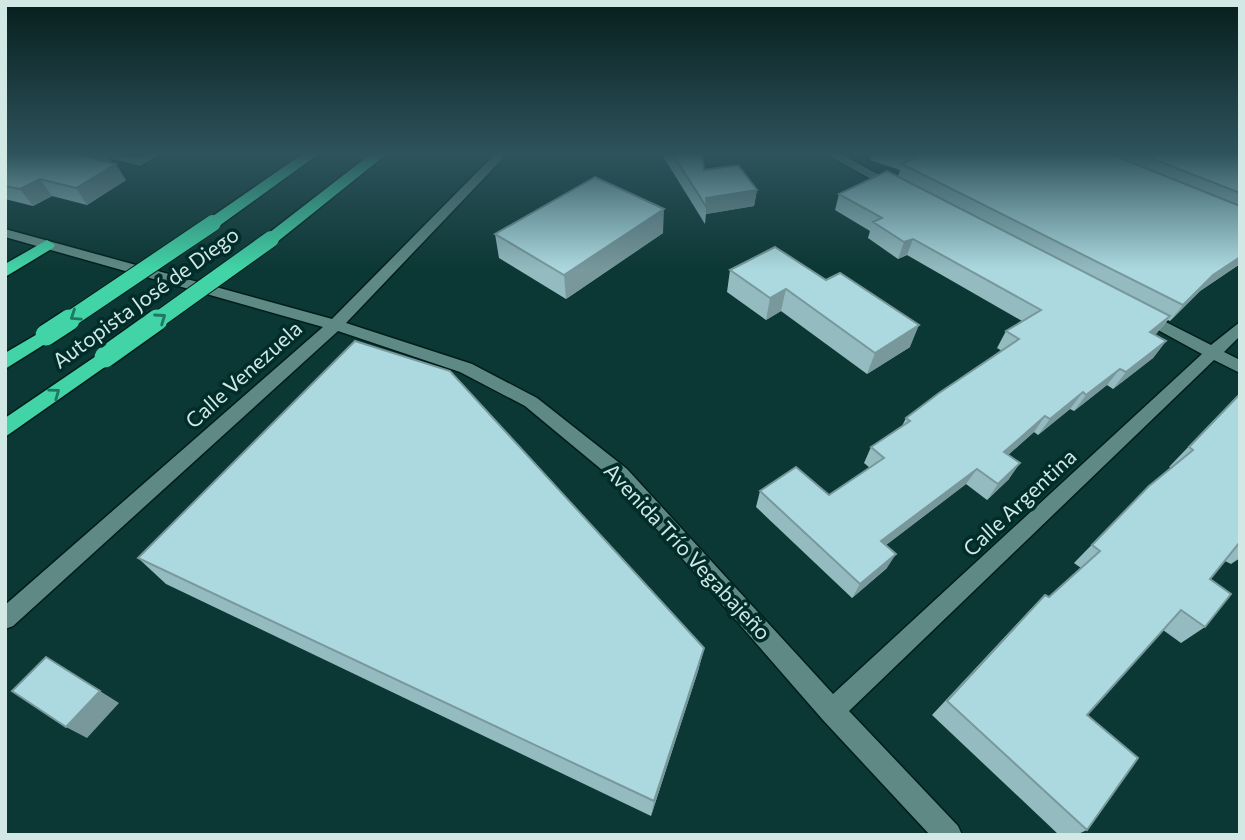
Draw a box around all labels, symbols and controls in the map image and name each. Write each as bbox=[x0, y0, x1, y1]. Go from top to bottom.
street label: Autopista José de Diego bbox=[47, 221, 243, 373]
one-way arrow bbox=[70, 308, 83, 320]
one-way arrow bbox=[153, 314, 166, 326]
street label: Calle Venezuela bbox=[180, 315, 306, 433]
one-way arrow bbox=[47, 389, 60, 401]
street label: Calle Argentina bbox=[957, 443, 1081, 561]
street label: Avenida Trío Vegabajeño bbox=[600, 457, 777, 645]

